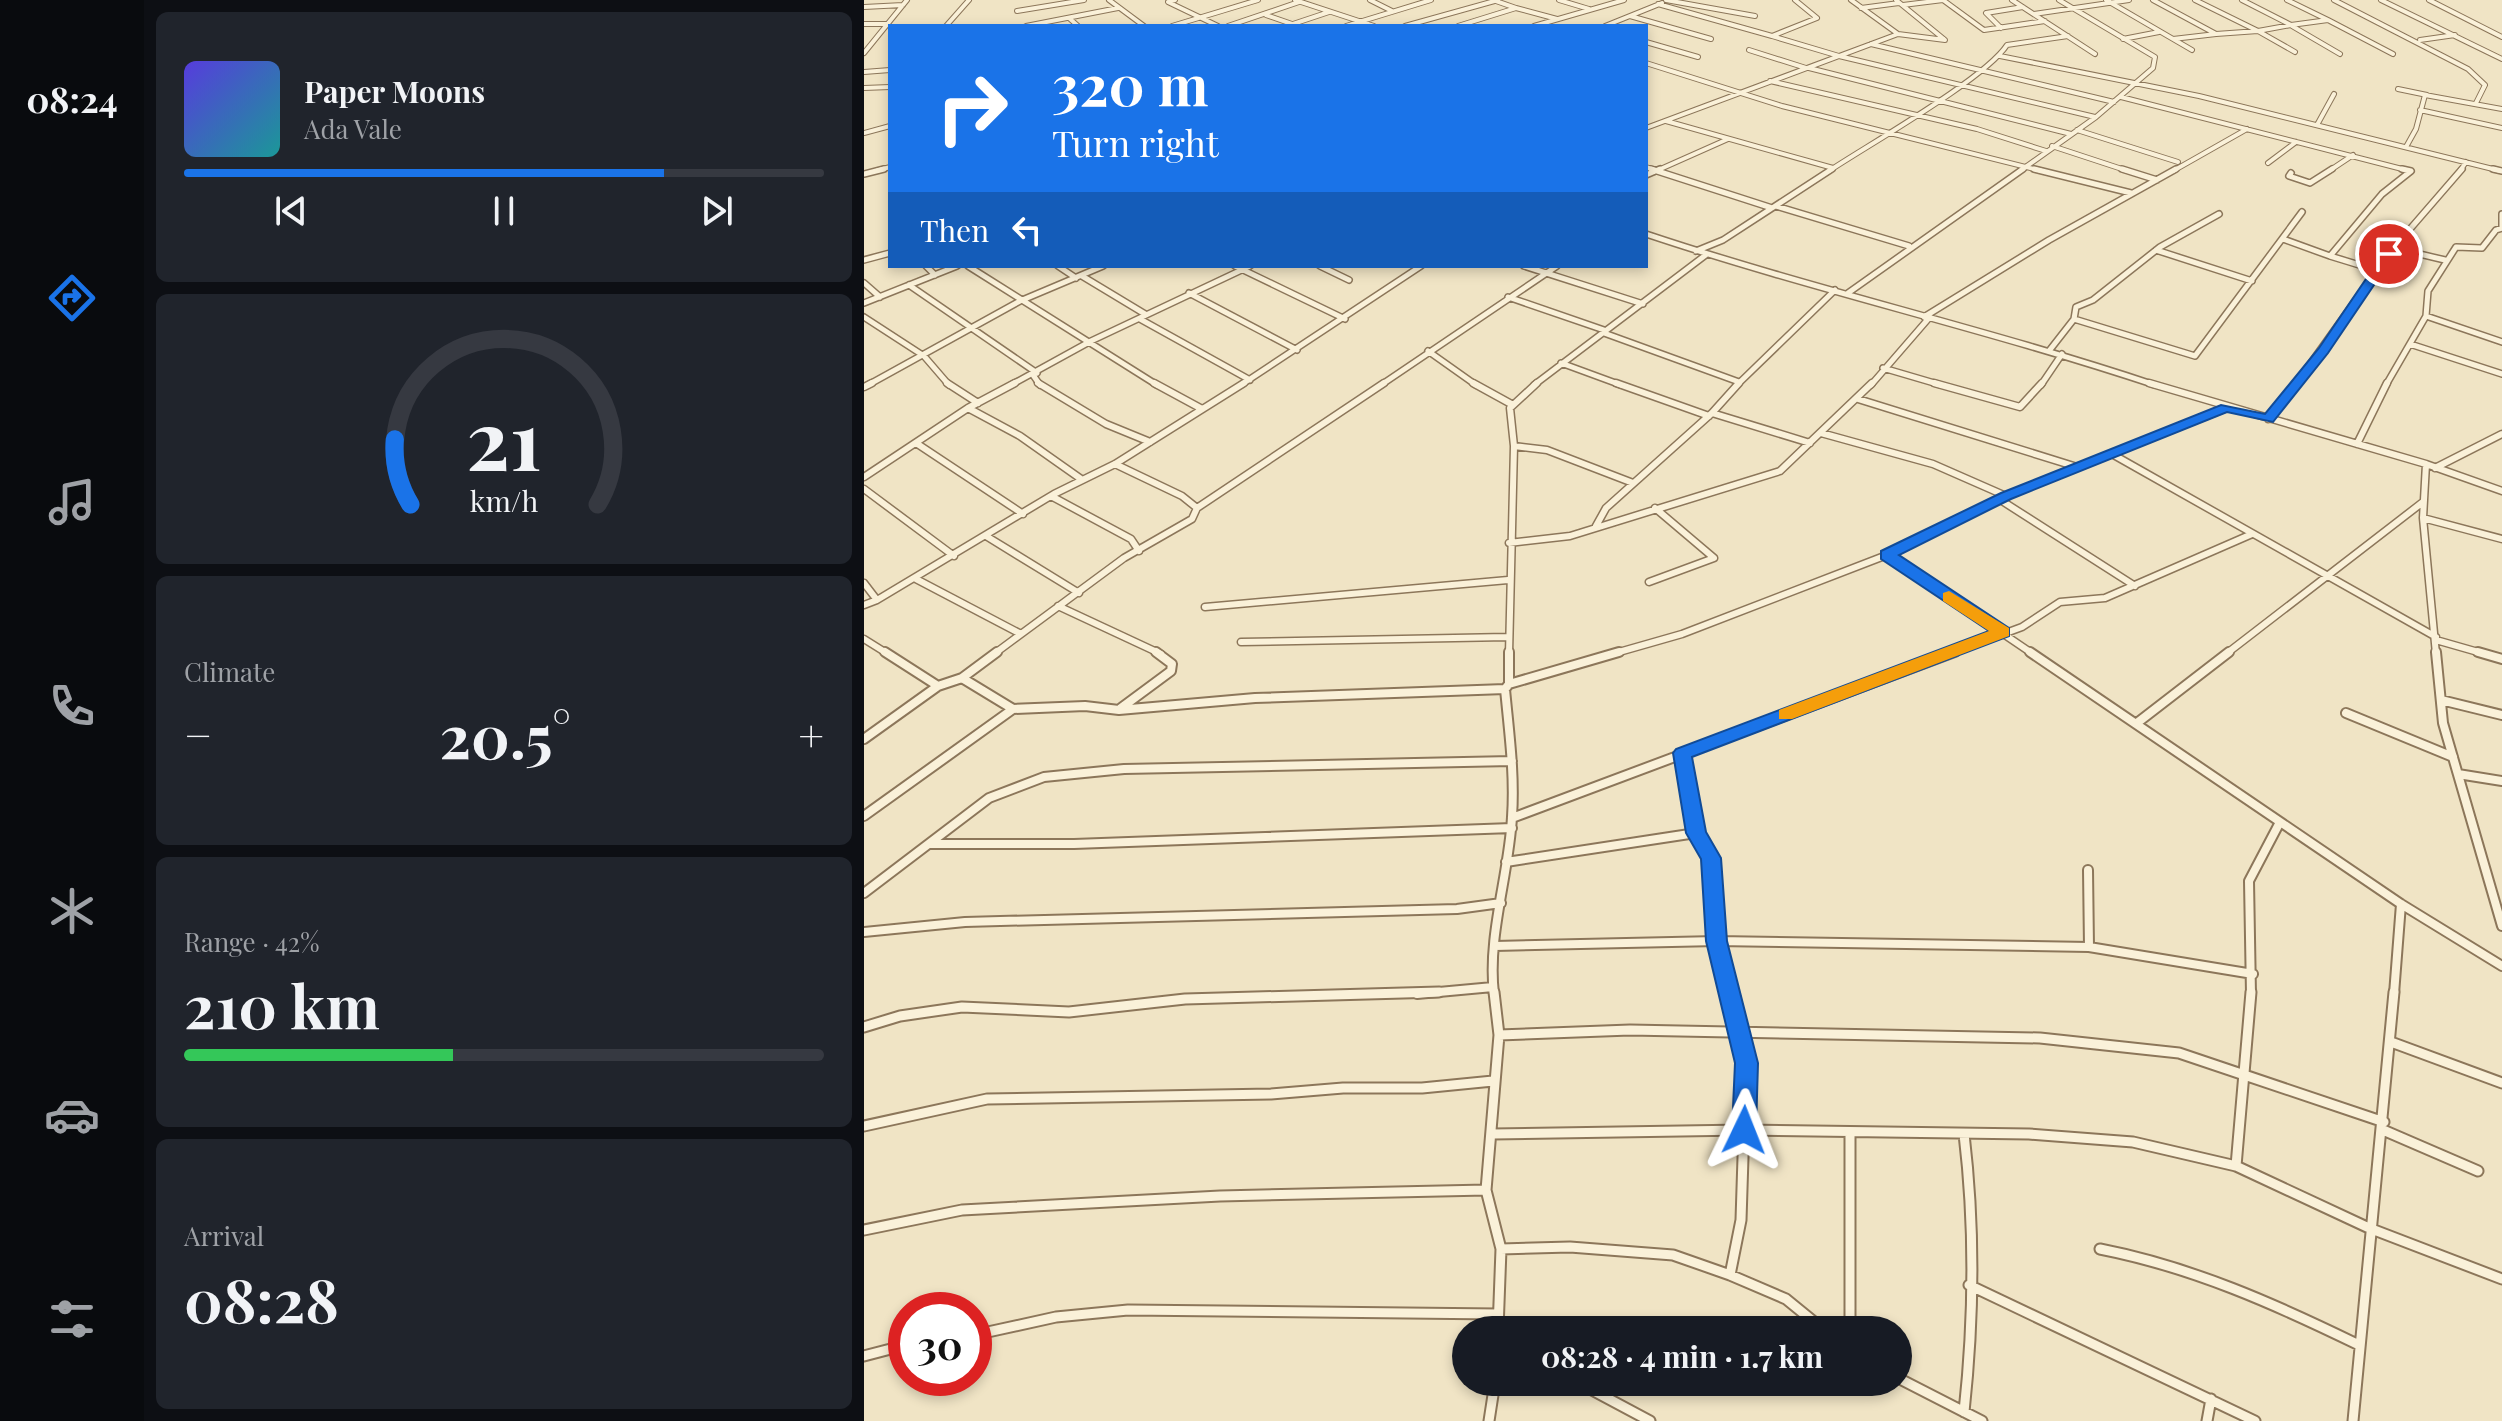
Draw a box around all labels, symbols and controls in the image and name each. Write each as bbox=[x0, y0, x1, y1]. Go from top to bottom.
text: 320 m bbox=[1052, 46, 1208, 121]
icon: right bbox=[920, 56, 1024, 160]
text: Paper Moons bbox=[304, 71, 485, 111]
text: 08:24 bbox=[26, 74, 118, 122]
text: Ada Vale bbox=[304, 111, 402, 146]
text: Turn right bbox=[1052, 118, 1219, 166]
icon: previous bbox=[269, 189, 313, 233]
icon: pause bbox=[482, 189, 526, 233]
icon: next bbox=[695, 189, 739, 233]
icon: left bbox=[1005, 208, 1049, 252]
text: Then bbox=[920, 210, 989, 250]
pin bbox=[2355, 220, 2423, 288]
icon: arrive bbox=[2367, 232, 2411, 276]
icon: directions bbox=[44, 270, 100, 326]
text: 21 bbox=[466, 380, 542, 491]
icon: music bbox=[44, 474, 100, 530]
text: km/h bbox=[470, 481, 538, 519]
text: Climate bbox=[184, 654, 275, 689]
icon: phone bbox=[44, 678, 100, 734]
text: 20.5° bbox=[440, 694, 571, 774]
text: − bbox=[184, 704, 212, 763]
text: + bbox=[798, 704, 824, 763]
icon: climate bbox=[44, 883, 100, 939]
text: Range · 42% bbox=[184, 924, 320, 959]
text: 210 km bbox=[184, 964, 380, 1044]
icon: car bbox=[44, 1087, 100, 1143]
position arrow bbox=[1702, 1088, 1786, 1172]
text: Arrival bbox=[184, 1218, 264, 1253]
text: 08:28 bbox=[184, 1258, 339, 1338]
icon: filters bbox=[44, 1291, 100, 1347]
speed limit sign: 30 bbox=[888, 1292, 992, 1396]
text: 08:28 · 4 min · 1.7 km bbox=[1541, 1336, 1823, 1376]

